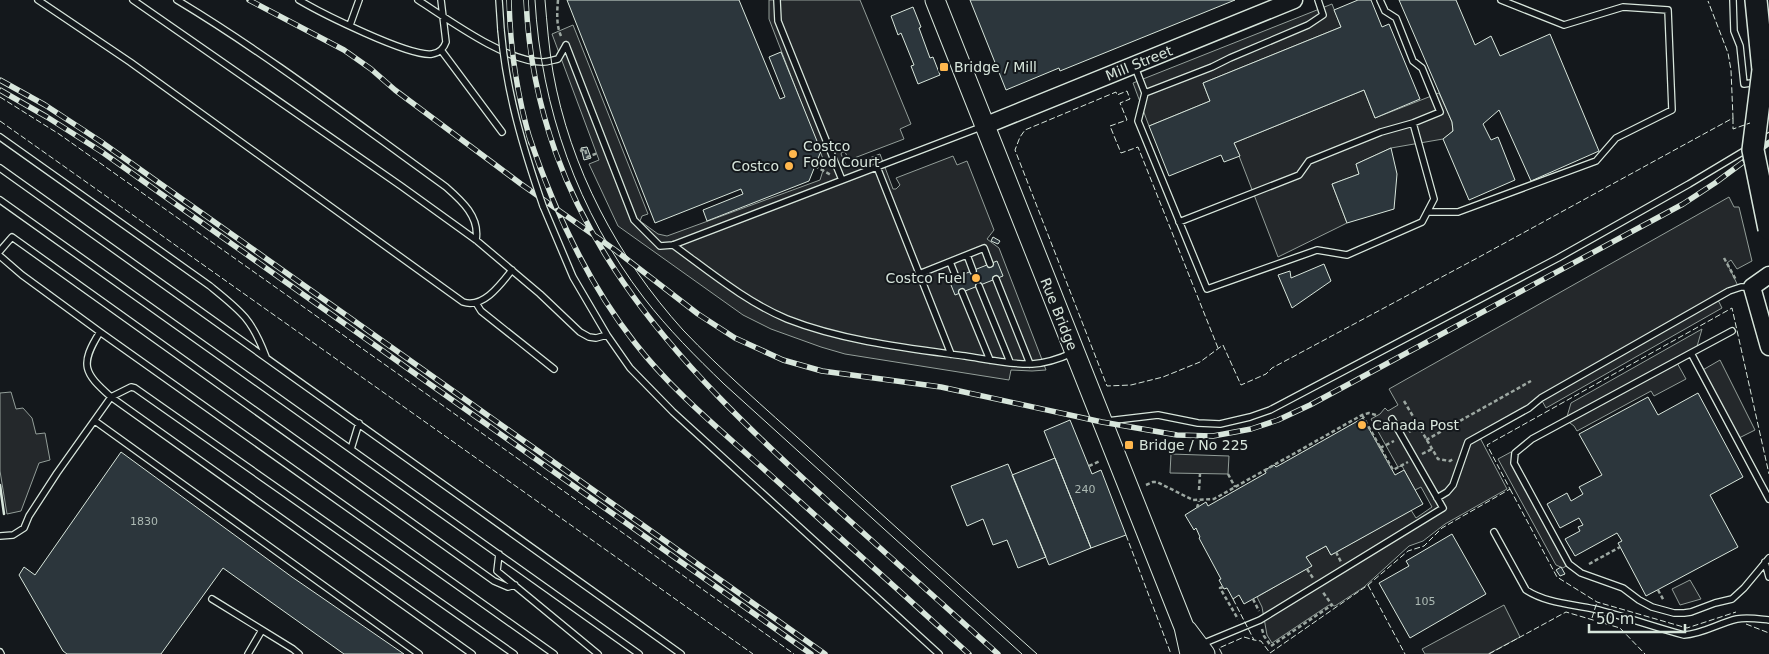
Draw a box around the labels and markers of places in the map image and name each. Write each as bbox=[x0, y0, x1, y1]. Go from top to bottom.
place label: Bridge / Mill bbox=[954, 59, 1037, 75]
marker: Bridge / Mill bbox=[938, 61, 950, 73]
place label: Costco Food Court bbox=[803, 138, 880, 170]
marker: Costco Food Court bbox=[787, 148, 799, 160]
place label: Costco bbox=[732, 158, 779, 174]
marker: Costco bbox=[783, 160, 795, 172]
place label: Costco Fuel bbox=[886, 270, 966, 286]
marker: Costco Fuel bbox=[970, 272, 982, 284]
place label: Canada Post bbox=[1372, 417, 1460, 433]
marker: Canada Post bbox=[1356, 419, 1368, 431]
place label: Bridge / No 225 bbox=[1139, 437, 1248, 453]
marker: Bridge / No 225 bbox=[1123, 439, 1135, 451]

